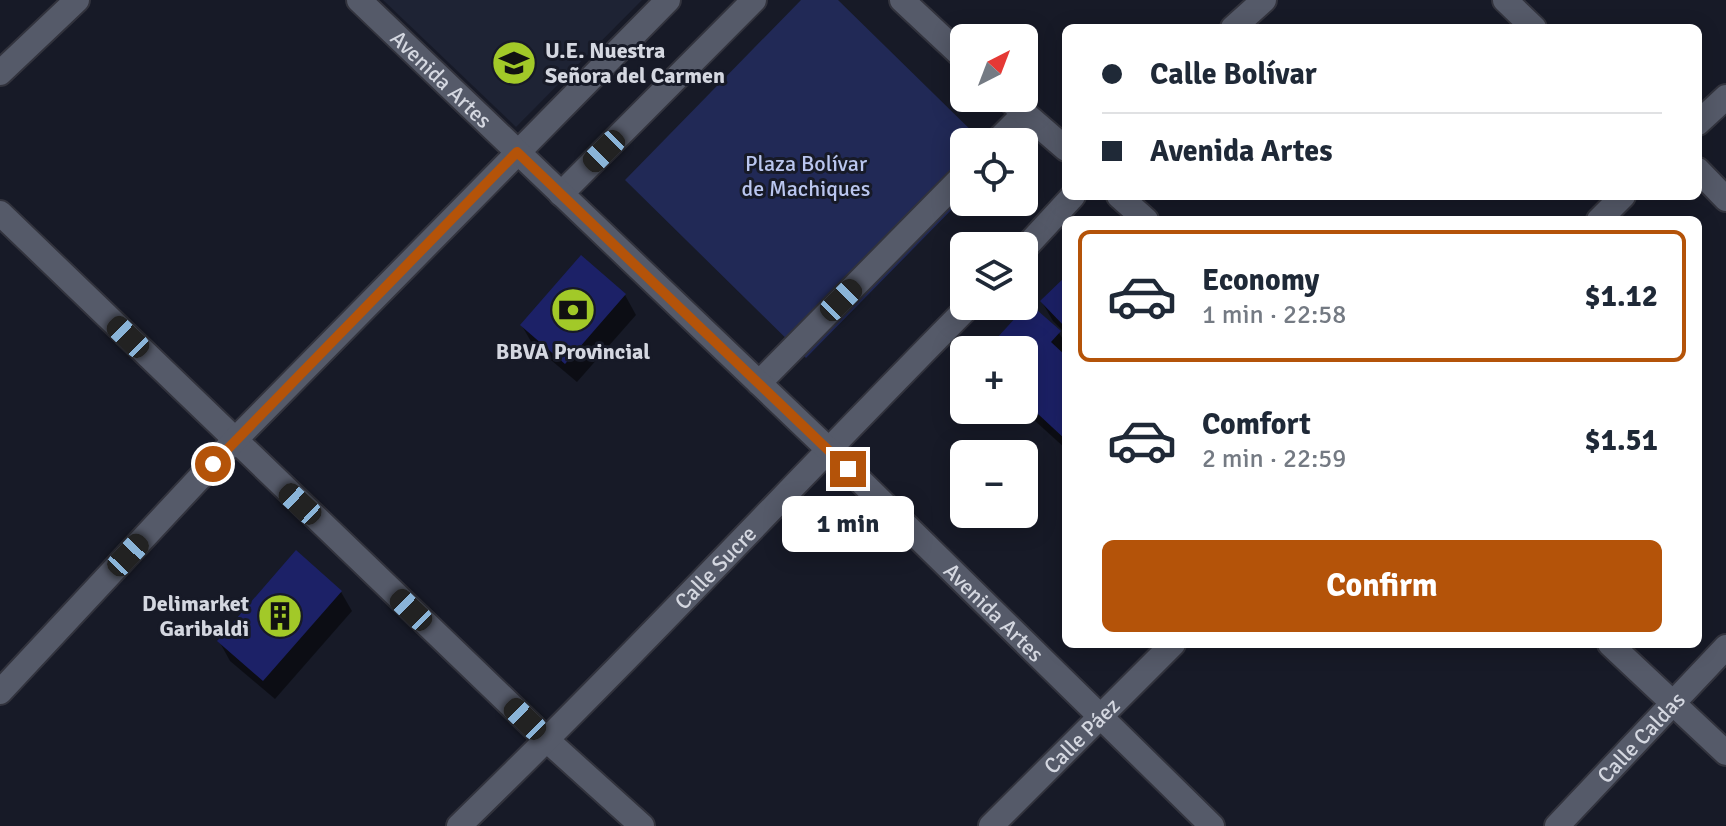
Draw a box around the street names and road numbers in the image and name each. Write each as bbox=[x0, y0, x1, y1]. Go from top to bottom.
street label: Avenida Artes bbox=[385, 24, 498, 133]
street label: Calle Sucre bbox=[669, 520, 762, 615]
street label: Avenida Artes bbox=[938, 557, 1050, 667]
street label: Calle Caldas bbox=[1591, 686, 1690, 789]
street label: Calle Páez bbox=[1038, 692, 1125, 779]

